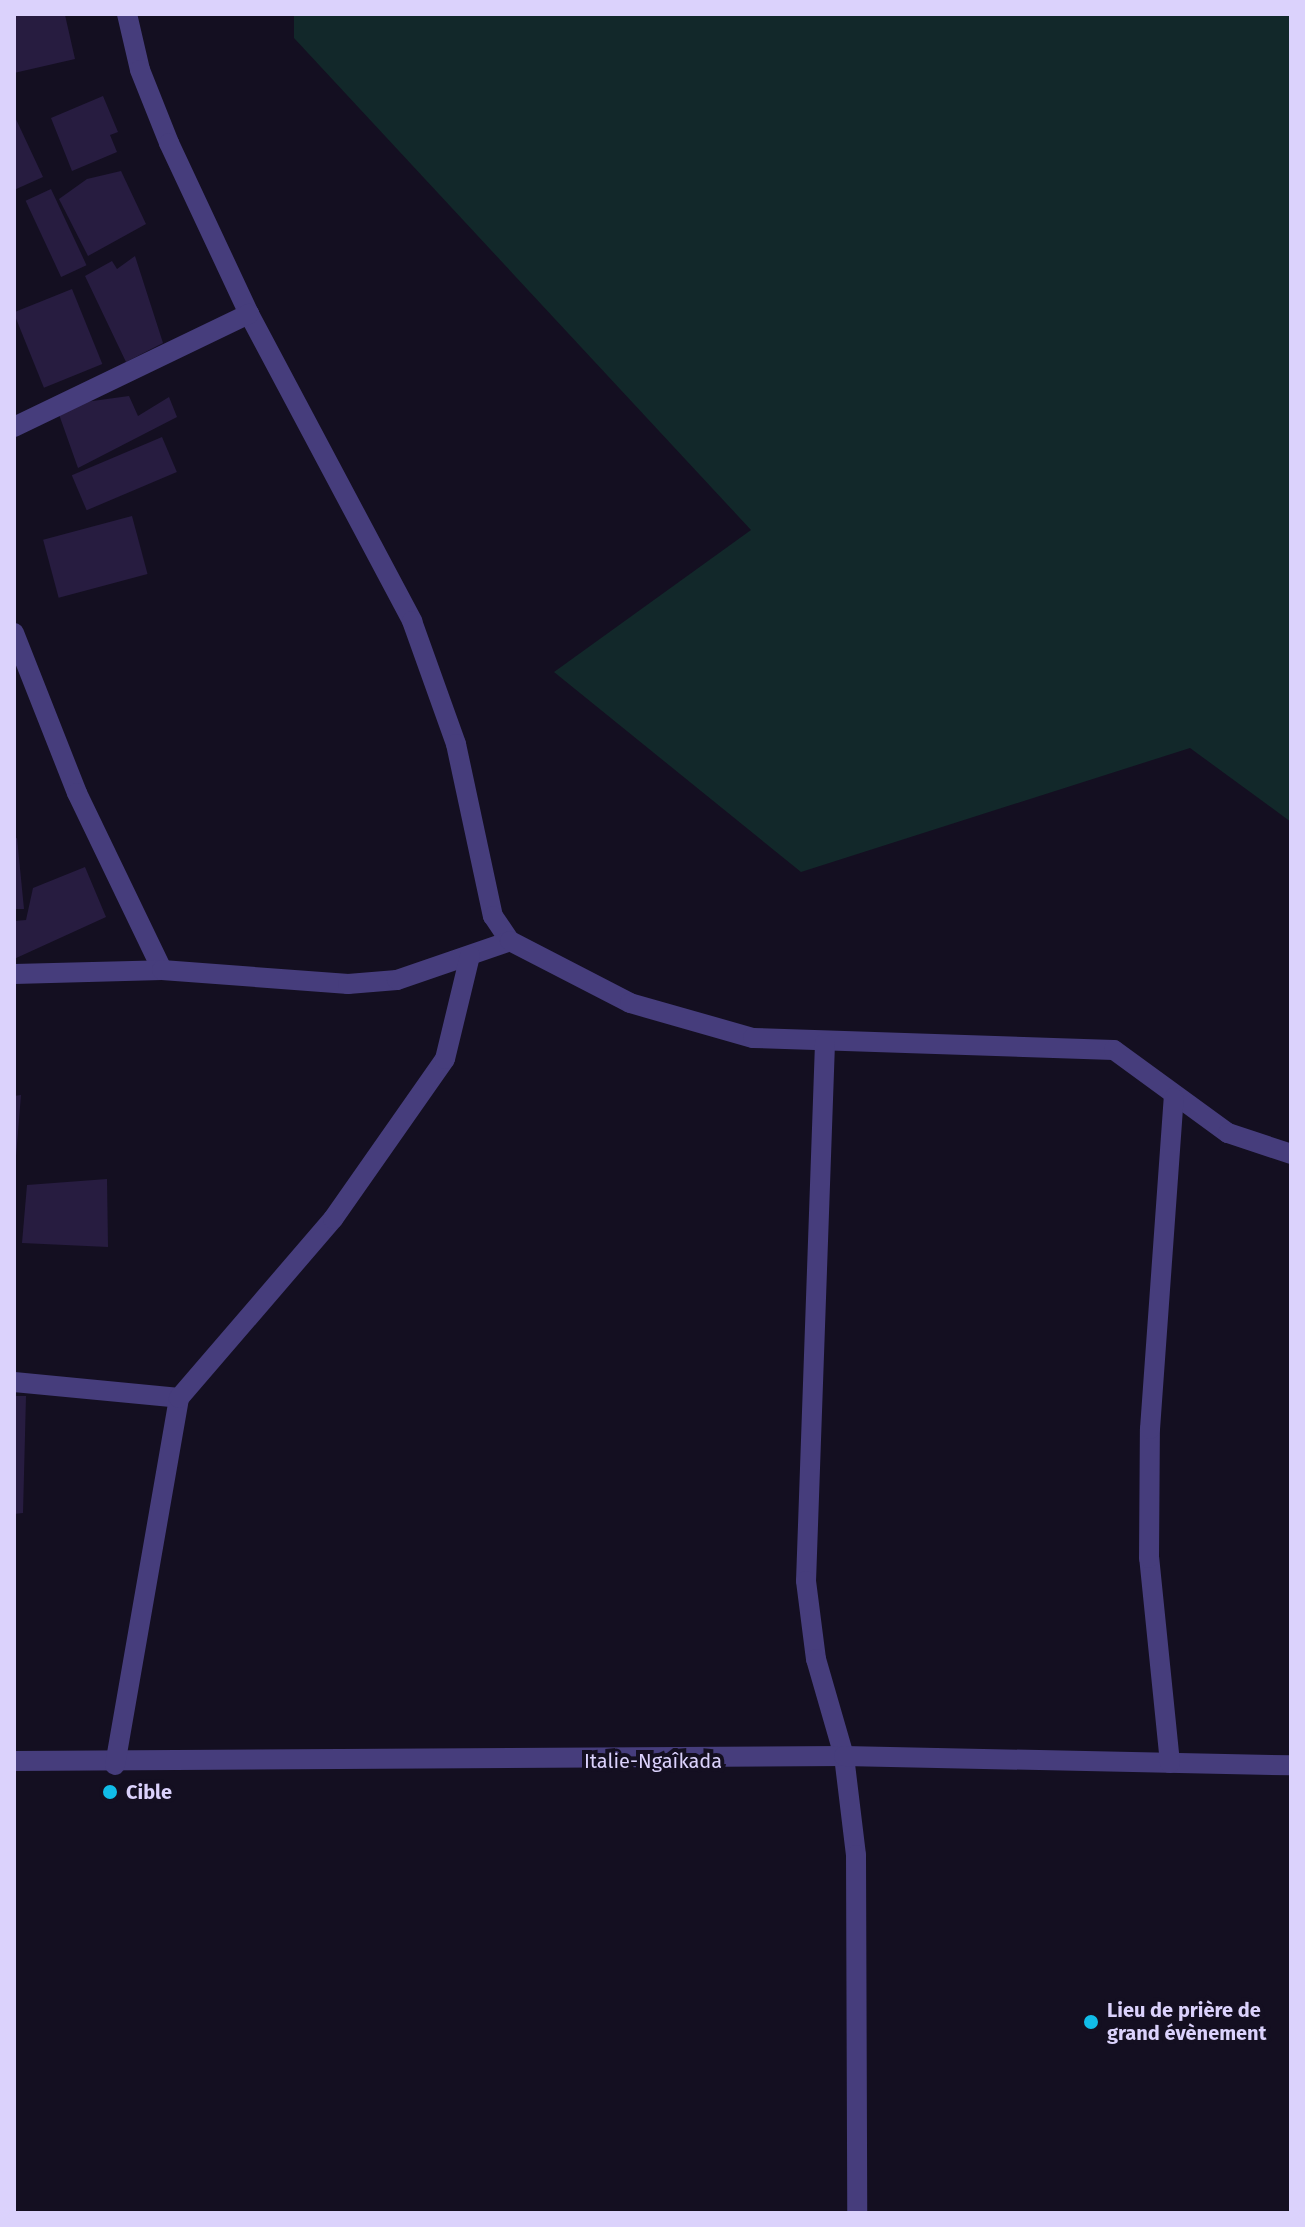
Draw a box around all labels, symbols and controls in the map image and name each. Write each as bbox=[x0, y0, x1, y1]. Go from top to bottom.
street label: Italie-Ngaîkada bbox=[584, 1749, 722, 1773]
place label: Cible bbox=[126, 1780, 172, 1804]
marker: Cible bbox=[101, 1783, 119, 1801]
place label: Lieu de prière de grand évènement bbox=[1107, 1998, 1266, 2045]
marker: Lieu de prière de grand évènement bbox=[1082, 2013, 1100, 2031]

